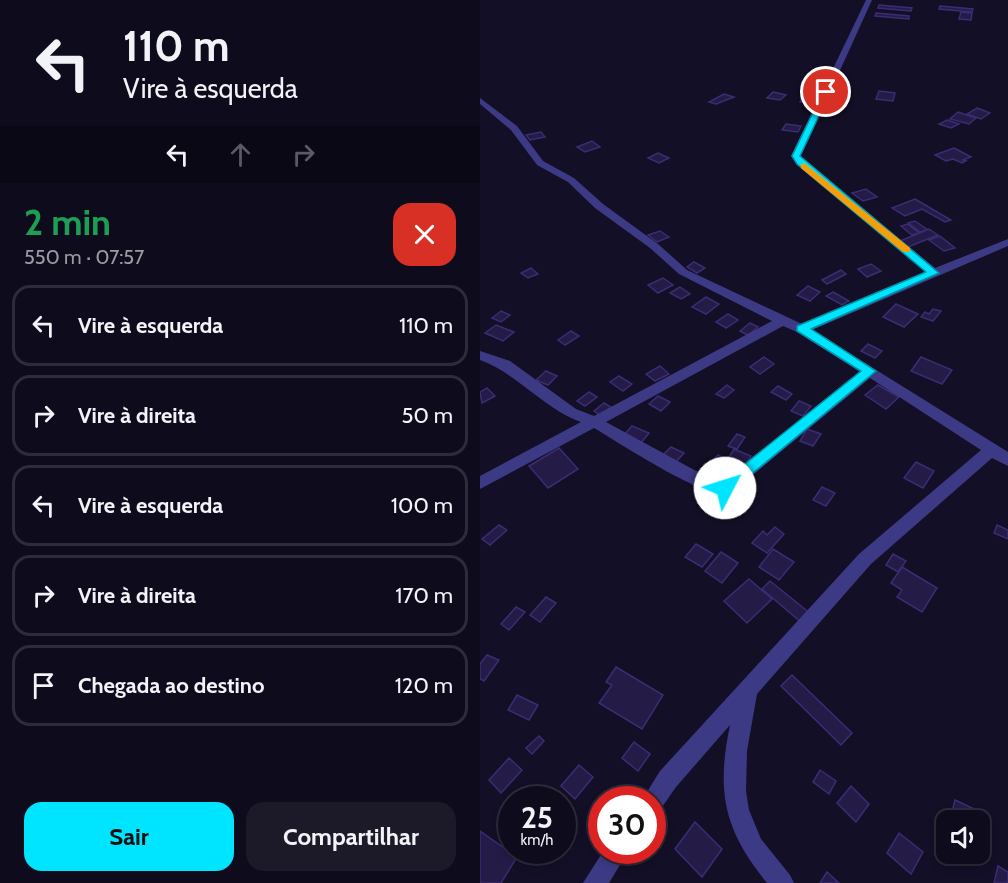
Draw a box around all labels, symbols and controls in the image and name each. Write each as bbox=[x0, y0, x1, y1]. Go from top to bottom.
text: 110 m bbox=[123, 20, 230, 72]
icon: left bbox=[24, 24, 102, 102]
pin bbox=[800, 66, 851, 117]
text: Vire à esquerda bbox=[123, 72, 298, 105]
icon: arrive bbox=[809, 75, 842, 108]
icon: left bbox=[161, 138, 194, 171]
icon: ahead bbox=[224, 138, 257, 171]
icon: right bbox=[287, 138, 320, 171]
text: 2 min bbox=[24, 200, 111, 244]
button: close bbox=[393, 203, 456, 266]
text: 550 m · 07:57 bbox=[24, 245, 144, 269]
icon: left bbox=[27, 309, 60, 342]
text: Vire à esquerda bbox=[78, 312, 223, 339]
text: 110 m bbox=[399, 312, 453, 339]
icon: right bbox=[27, 399, 60, 432]
text: Vire à direita bbox=[78, 402, 196, 429]
text: 50 m bbox=[401, 402, 453, 429]
position arrow bbox=[693, 456, 757, 520]
icon: left bbox=[27, 489, 60, 522]
text: Vire à esquerda bbox=[78, 492, 223, 519]
text: 100 m bbox=[391, 492, 453, 519]
icon: right bbox=[27, 579, 60, 612]
text: Vire à direita bbox=[78, 582, 196, 609]
text: 170 m bbox=[395, 582, 453, 609]
icon: arrive bbox=[27, 669, 60, 702]
text: Chegada ao destino bbox=[78, 672, 264, 699]
text: 120 m bbox=[395, 672, 453, 699]
speed limit sign: 30 bbox=[588, 786, 666, 864]
text: 25 bbox=[521, 799, 553, 836]
button: Sair bbox=[24, 802, 234, 871]
button: Compartilhar bbox=[246, 802, 456, 871]
map controls bbox=[936, 810, 990, 864]
button: sound bbox=[936, 810, 990, 864]
text: km/h bbox=[521, 831, 553, 849]

